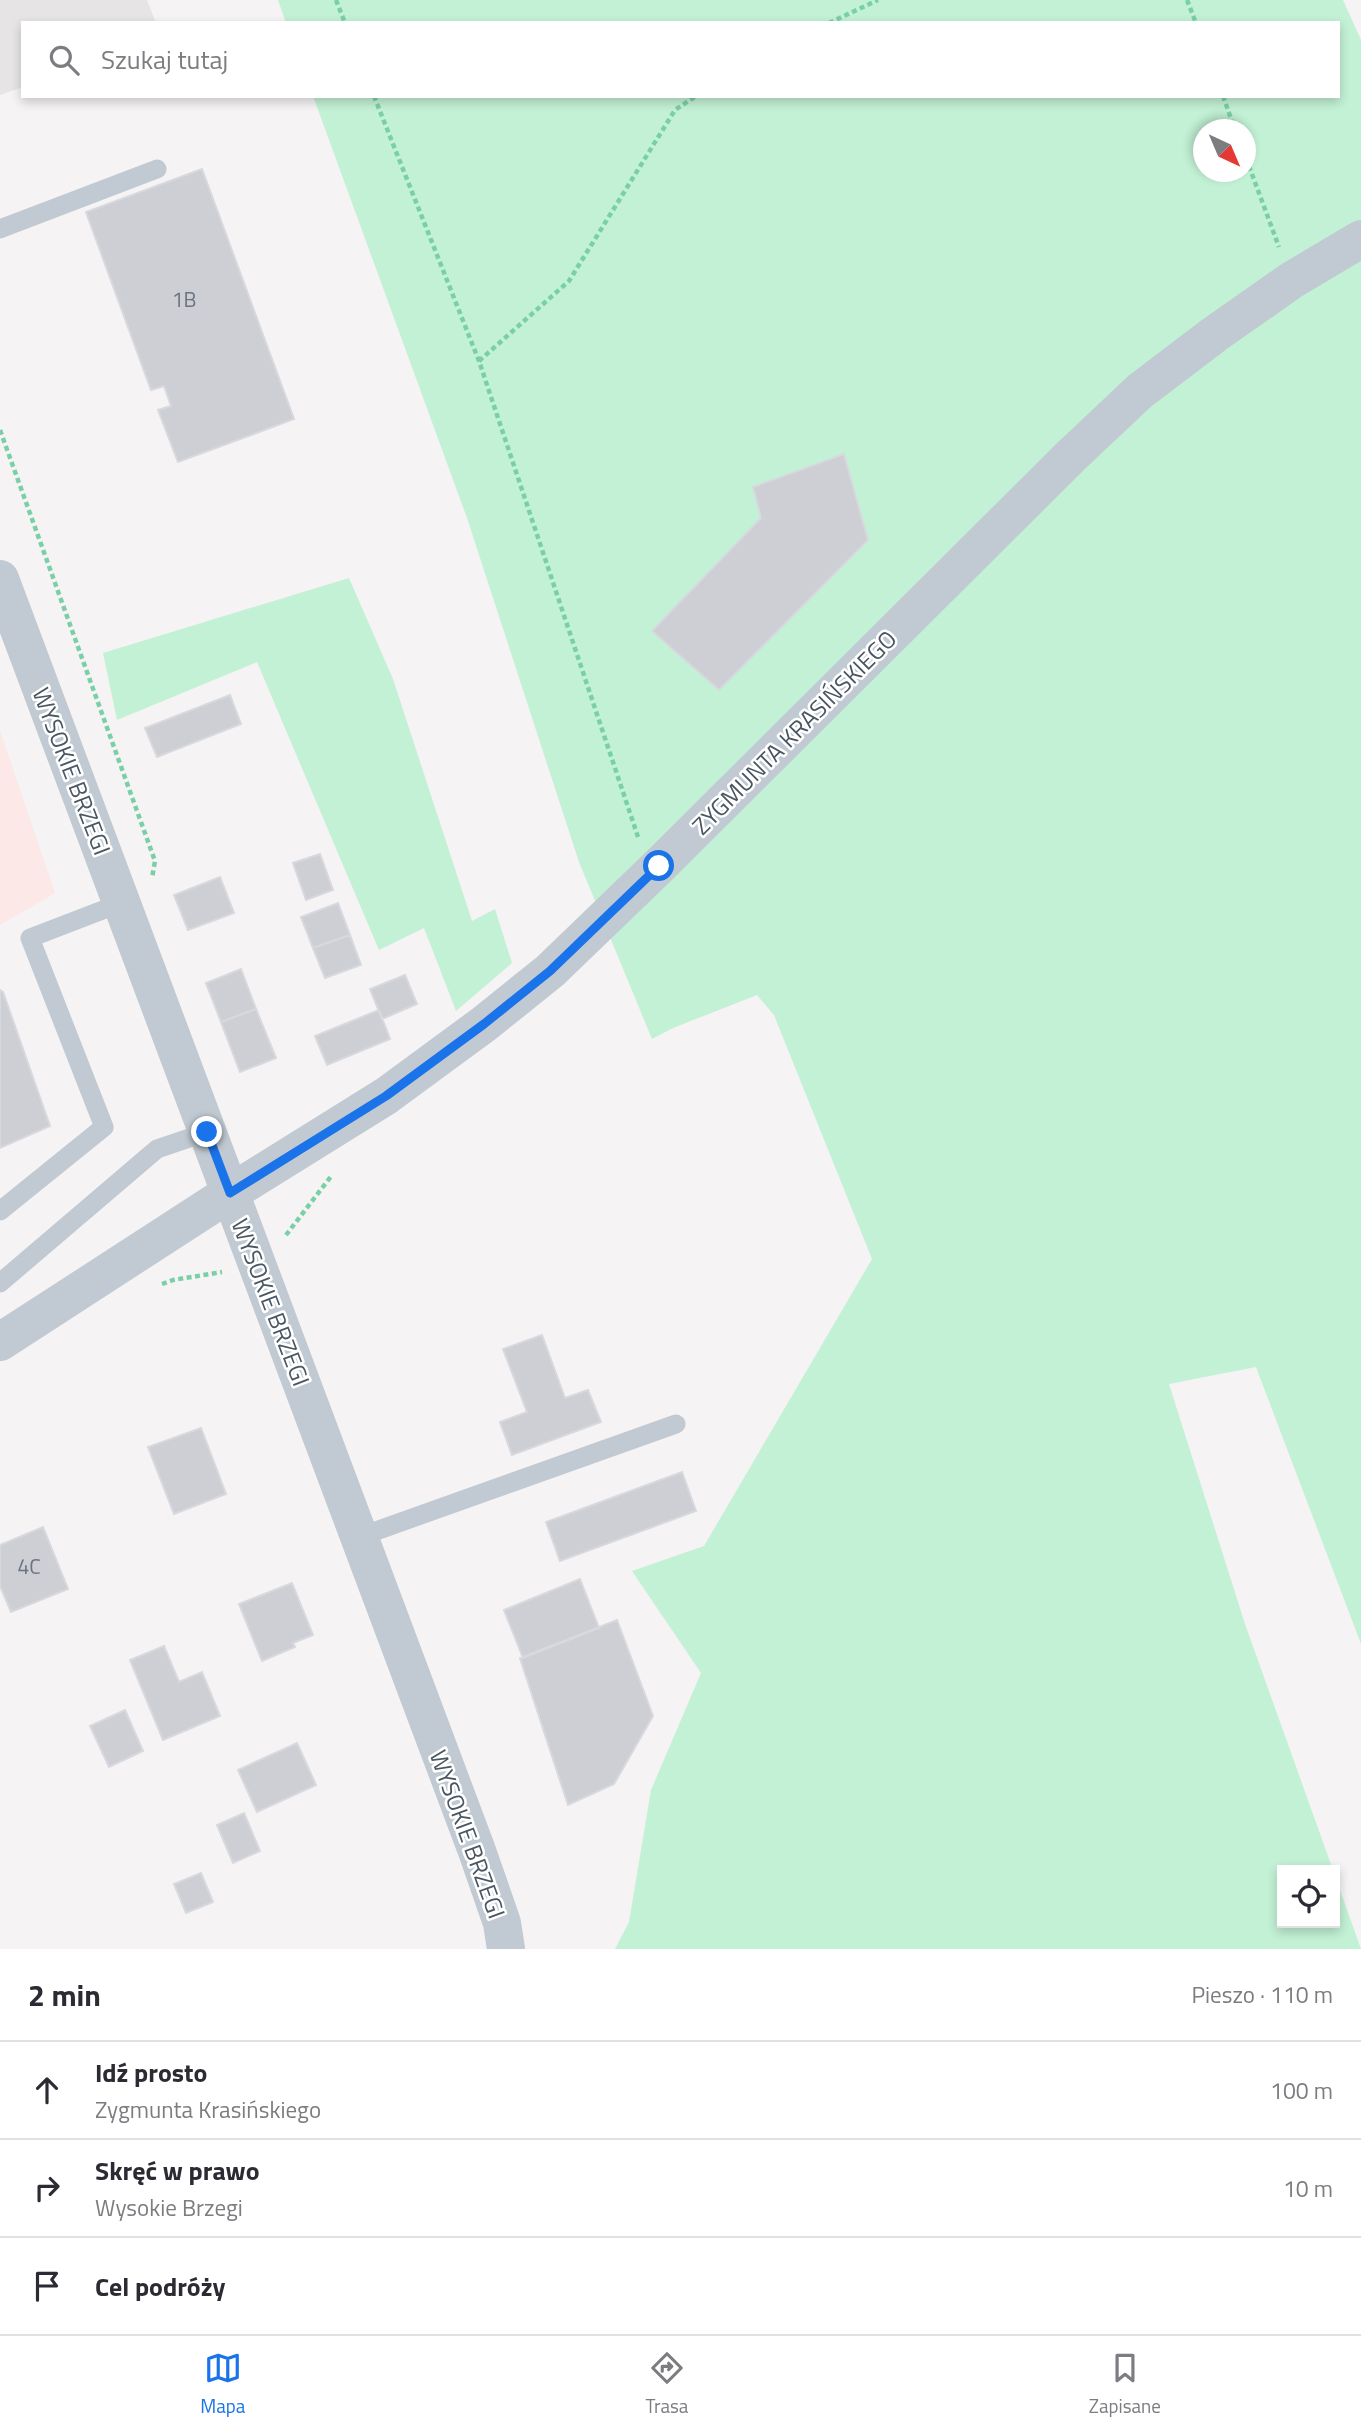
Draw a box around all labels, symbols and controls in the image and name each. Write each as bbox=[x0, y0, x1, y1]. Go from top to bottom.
search box bbox=[21, 21, 1340, 98]
text: Szukaj tutaj bbox=[101, 40, 228, 79]
icon: search bbox=[45, 41, 83, 79]
north arrow bbox=[1193, 119, 1256, 182]
house number: 1B bbox=[172, 283, 196, 315]
street label: ZYGMUNTA KRASIŃSKIEGO bbox=[683, 621, 905, 843]
street label: WYSOKIE BRZEGI bbox=[23, 682, 121, 860]
route start bbox=[643, 850, 674, 881]
route end bbox=[191, 1116, 222, 1147]
street label: WYSOKIE BRZEGI bbox=[222, 1213, 320, 1391]
house number: 4C bbox=[17, 1550, 41, 1582]
street label: WYSOKIE BRZEGI bbox=[421, 1745, 515, 1923]
map controls bbox=[1277, 1865, 1340, 1928]
button: locate bbox=[1277, 1865, 1340, 1928]
text: 2 min bbox=[28, 1972, 101, 2018]
text: Pieszo · 110 m bbox=[1191, 1977, 1333, 2012]
text: Idź prosto bbox=[95, 2053, 207, 2092]
icon: ahead bbox=[28, 2071, 66, 2109]
text: 100 m bbox=[1270, 2073, 1333, 2108]
text: Zygmunta Krasińskiego bbox=[95, 2092, 321, 2127]
text: Skręć w prawo bbox=[95, 2151, 260, 2190]
icon: right bbox=[28, 2169, 66, 2207]
text: 10 m bbox=[1283, 2171, 1333, 2206]
text: Wysokie Brzegi bbox=[95, 2190, 243, 2225]
icon: arrive bbox=[28, 2267, 66, 2305]
text: Cel podróży bbox=[95, 2267, 225, 2306]
tab: Mapa bbox=[200, 2349, 245, 2420]
tab: Trasa bbox=[646, 2349, 688, 2420]
tab: Zapisane bbox=[1089, 2349, 1161, 2420]

